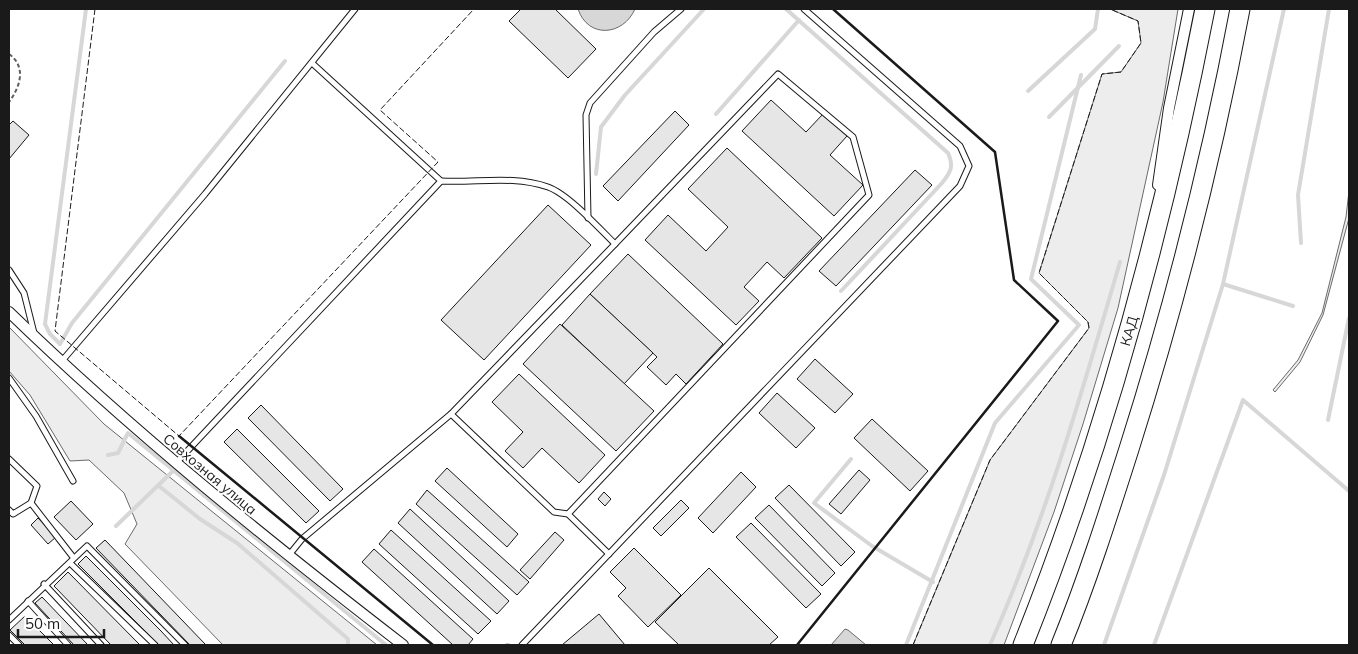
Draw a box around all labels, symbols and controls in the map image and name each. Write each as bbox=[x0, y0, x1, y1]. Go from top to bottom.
street label: КАД bbox=[1116, 314, 1142, 348]
street label: Совхозная улица bbox=[159, 429, 261, 519]
scale bar bbox=[18, 606, 104, 638]
text: 50 m bbox=[25, 614, 60, 633]

